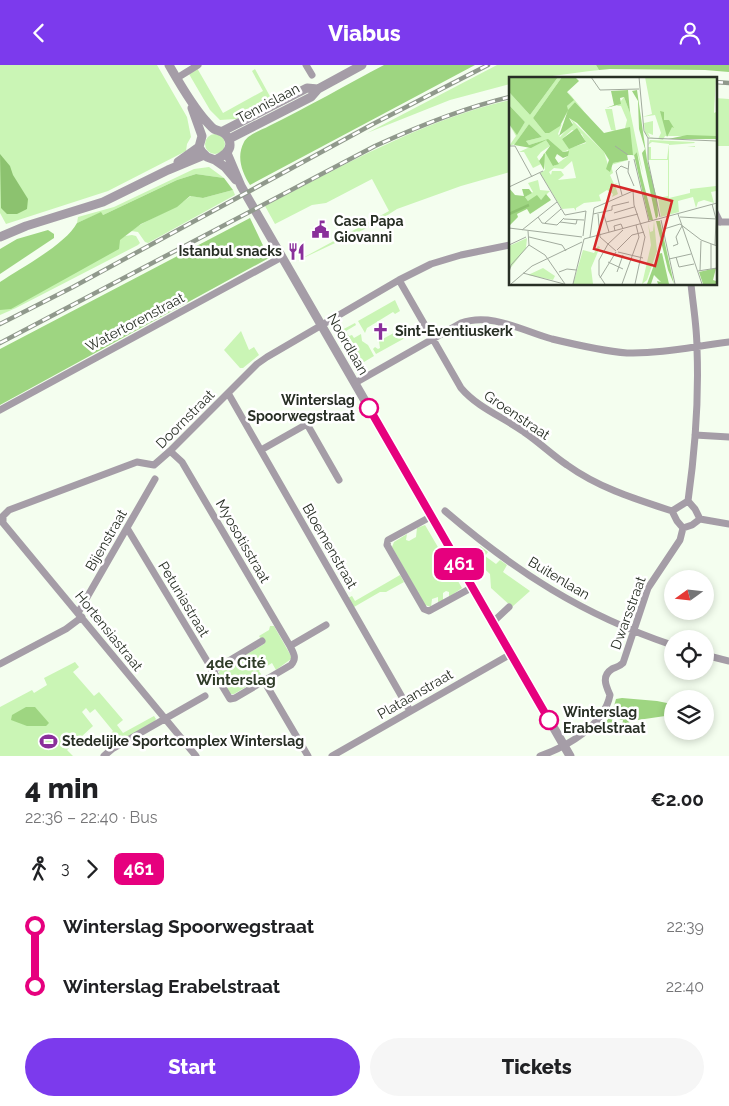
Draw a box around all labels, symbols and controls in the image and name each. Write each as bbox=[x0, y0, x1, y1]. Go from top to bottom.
icon: back bbox=[25, 19, 53, 47]
icon: person bbox=[676, 19, 704, 47]
text: Viabus bbox=[328, 20, 401, 46]
inset map bbox=[509, 77, 716, 285]
street label: Tennislaan bbox=[234, 80, 302, 126]
place label: Casa Papa Giovanni bbox=[334, 213, 404, 245]
public building icon: Casa Papa Giovanni bbox=[310, 219, 330, 239]
restaurant icon: Istanbul snacks bbox=[286, 241, 306, 261]
place label: Istanbul snacks bbox=[178, 243, 282, 259]
street label: Watertorenstraat bbox=[83, 289, 187, 355]
street label: Noordlaan bbox=[324, 311, 372, 377]
church icon: Sint-Eventiuskerk bbox=[371, 321, 391, 341]
place label: Sint-Eventiuskerk bbox=[395, 323, 513, 339]
street label: Doornstraat bbox=[152, 386, 218, 452]
street label: Groenstraat bbox=[481, 387, 553, 443]
place label: Winterslag Spoorwegstraat bbox=[247, 392, 356, 424]
marker: Winterslag Spoorwegstraat bbox=[359, 398, 379, 418]
street label: Myosotisstraat bbox=[213, 496, 273, 586]
street label: Bloemenstraat bbox=[299, 501, 361, 591]
street label: Bijenstraat bbox=[82, 506, 130, 574]
line badge: 461 bbox=[430, 548, 488, 580]
text: 461 bbox=[444, 553, 474, 574]
street label: Buitenlaan bbox=[525, 553, 593, 603]
street label: Petuniastraat bbox=[155, 559, 213, 640]
north arrow bbox=[664, 570, 714, 620]
map controls bbox=[664, 570, 714, 740]
street label: Dwarsstraat bbox=[607, 574, 649, 652]
street label: Hortensiastraat bbox=[72, 588, 146, 674]
button: locate bbox=[664, 630, 714, 680]
district label: 4de Cité Winterslag bbox=[196, 654, 276, 689]
street label: Plataanstraat bbox=[374, 666, 456, 722]
button: layers bbox=[664, 690, 714, 740]
place label: Winterslag Erabelstraat bbox=[563, 704, 646, 736]
marker: Winterslag Erabelstraat bbox=[539, 710, 559, 730]
sports icon: Stedelijke Sportcomplex Winterslag bbox=[38, 731, 58, 751]
place label: Stedelijke Sportcomplex Winterslag bbox=[62, 733, 304, 749]
text: 4 min bbox=[25, 772, 99, 805]
text: €2.00 bbox=[651, 788, 704, 810]
text: 22:36 – 22:40 · Bus bbox=[25, 808, 157, 827]
icon: walk bbox=[25, 855, 53, 883]
icon: forward bbox=[78, 855, 106, 883]
text: 461 bbox=[124, 858, 154, 879]
text: 3 bbox=[61, 859, 70, 878]
text: Winterslag Spoorwegstraat bbox=[63, 915, 314, 937]
text: 22:39 bbox=[666, 917, 704, 936]
text: Winterslag Erabelstraat bbox=[63, 975, 280, 997]
text: 22:40 bbox=[666, 977, 704, 996]
button: Start bbox=[25, 1038, 360, 1096]
button: Tickets bbox=[370, 1038, 704, 1096]

